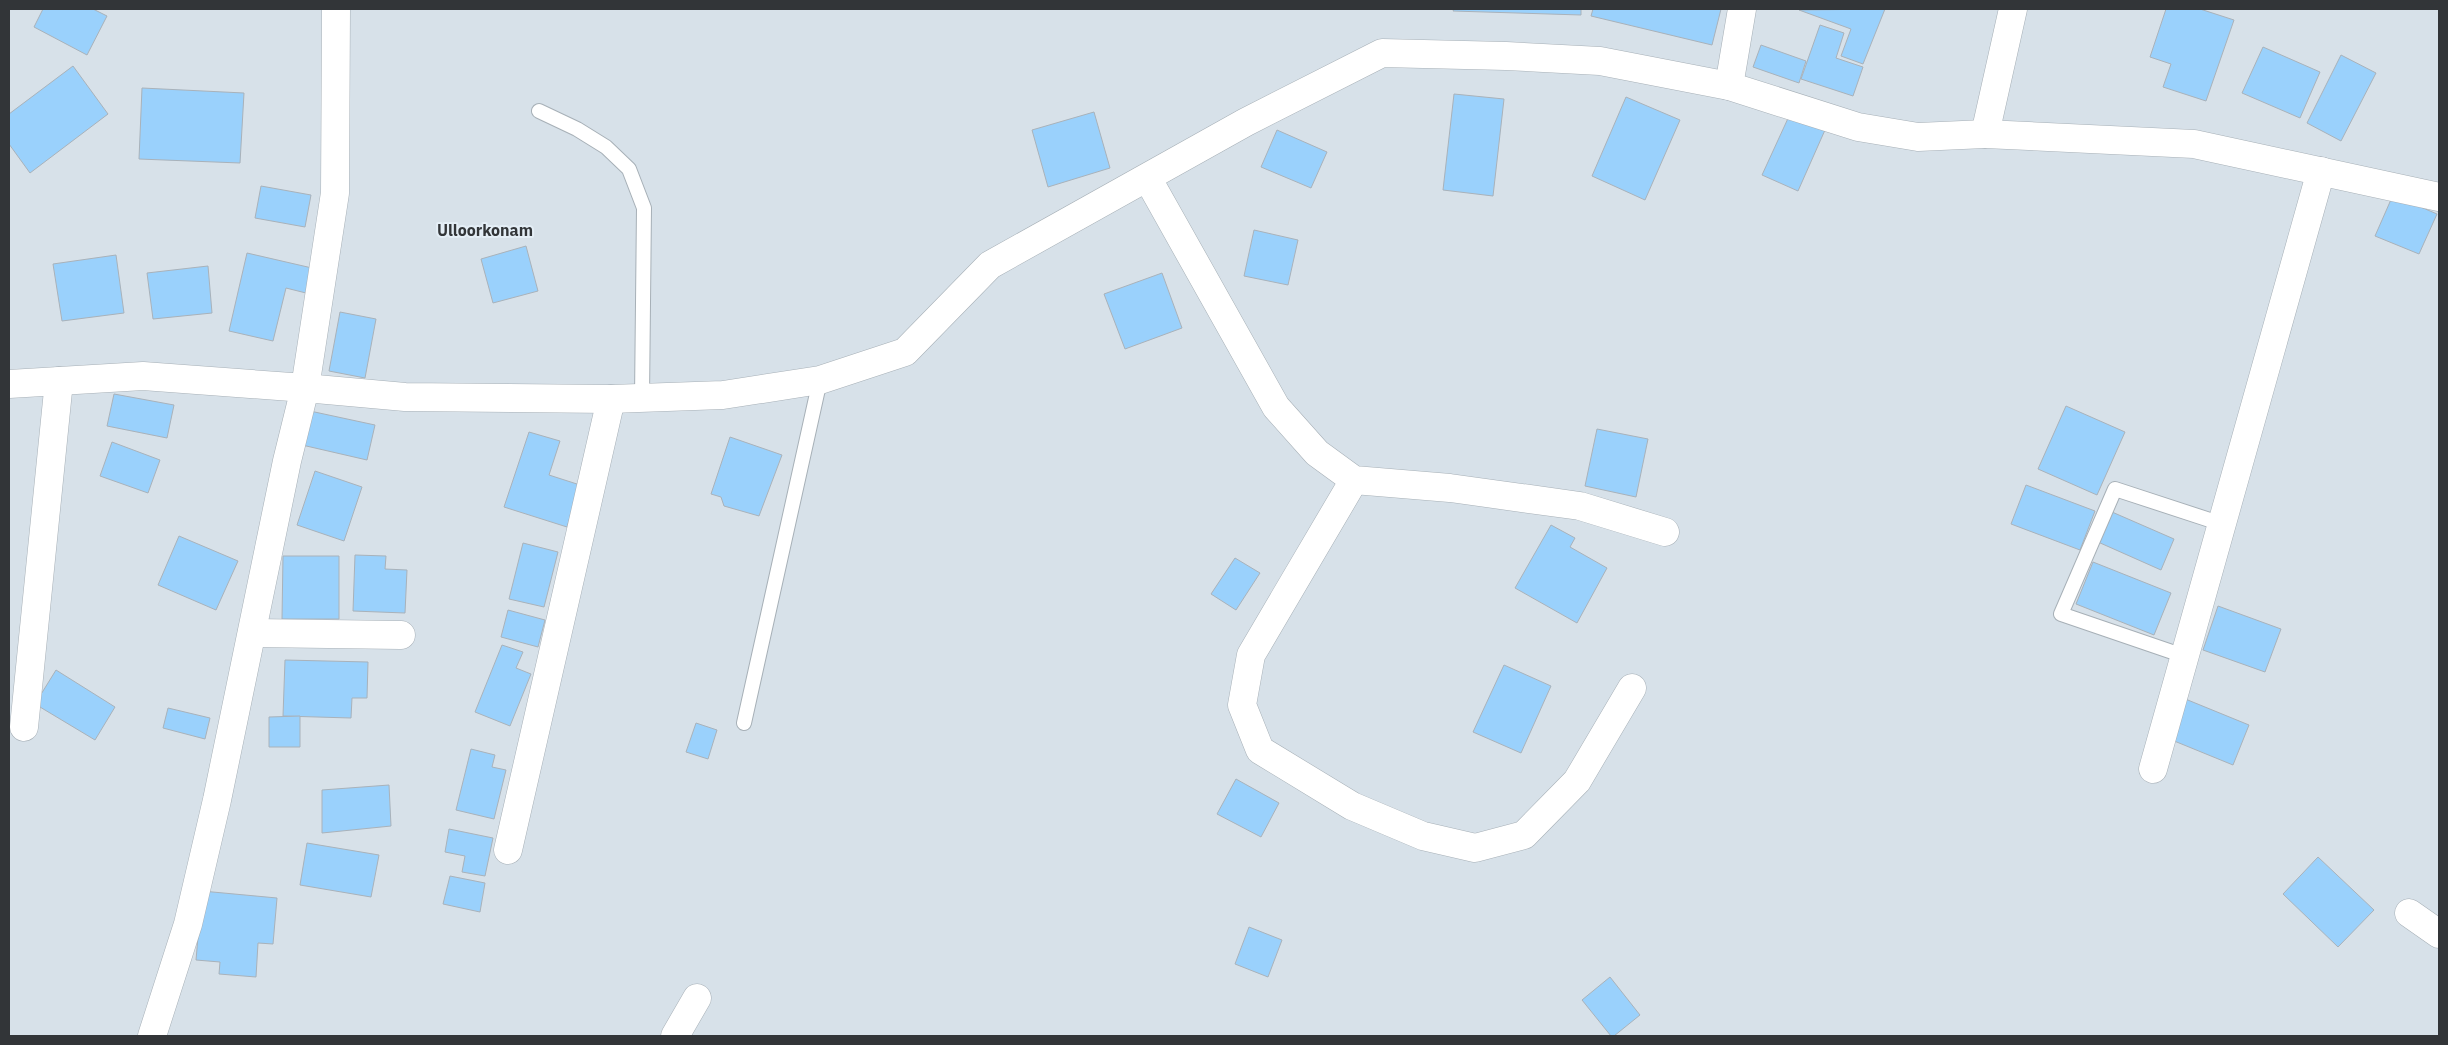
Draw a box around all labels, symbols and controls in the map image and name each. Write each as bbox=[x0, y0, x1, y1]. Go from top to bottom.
district label: Ulloorkonam bbox=[437, 220, 533, 240]

